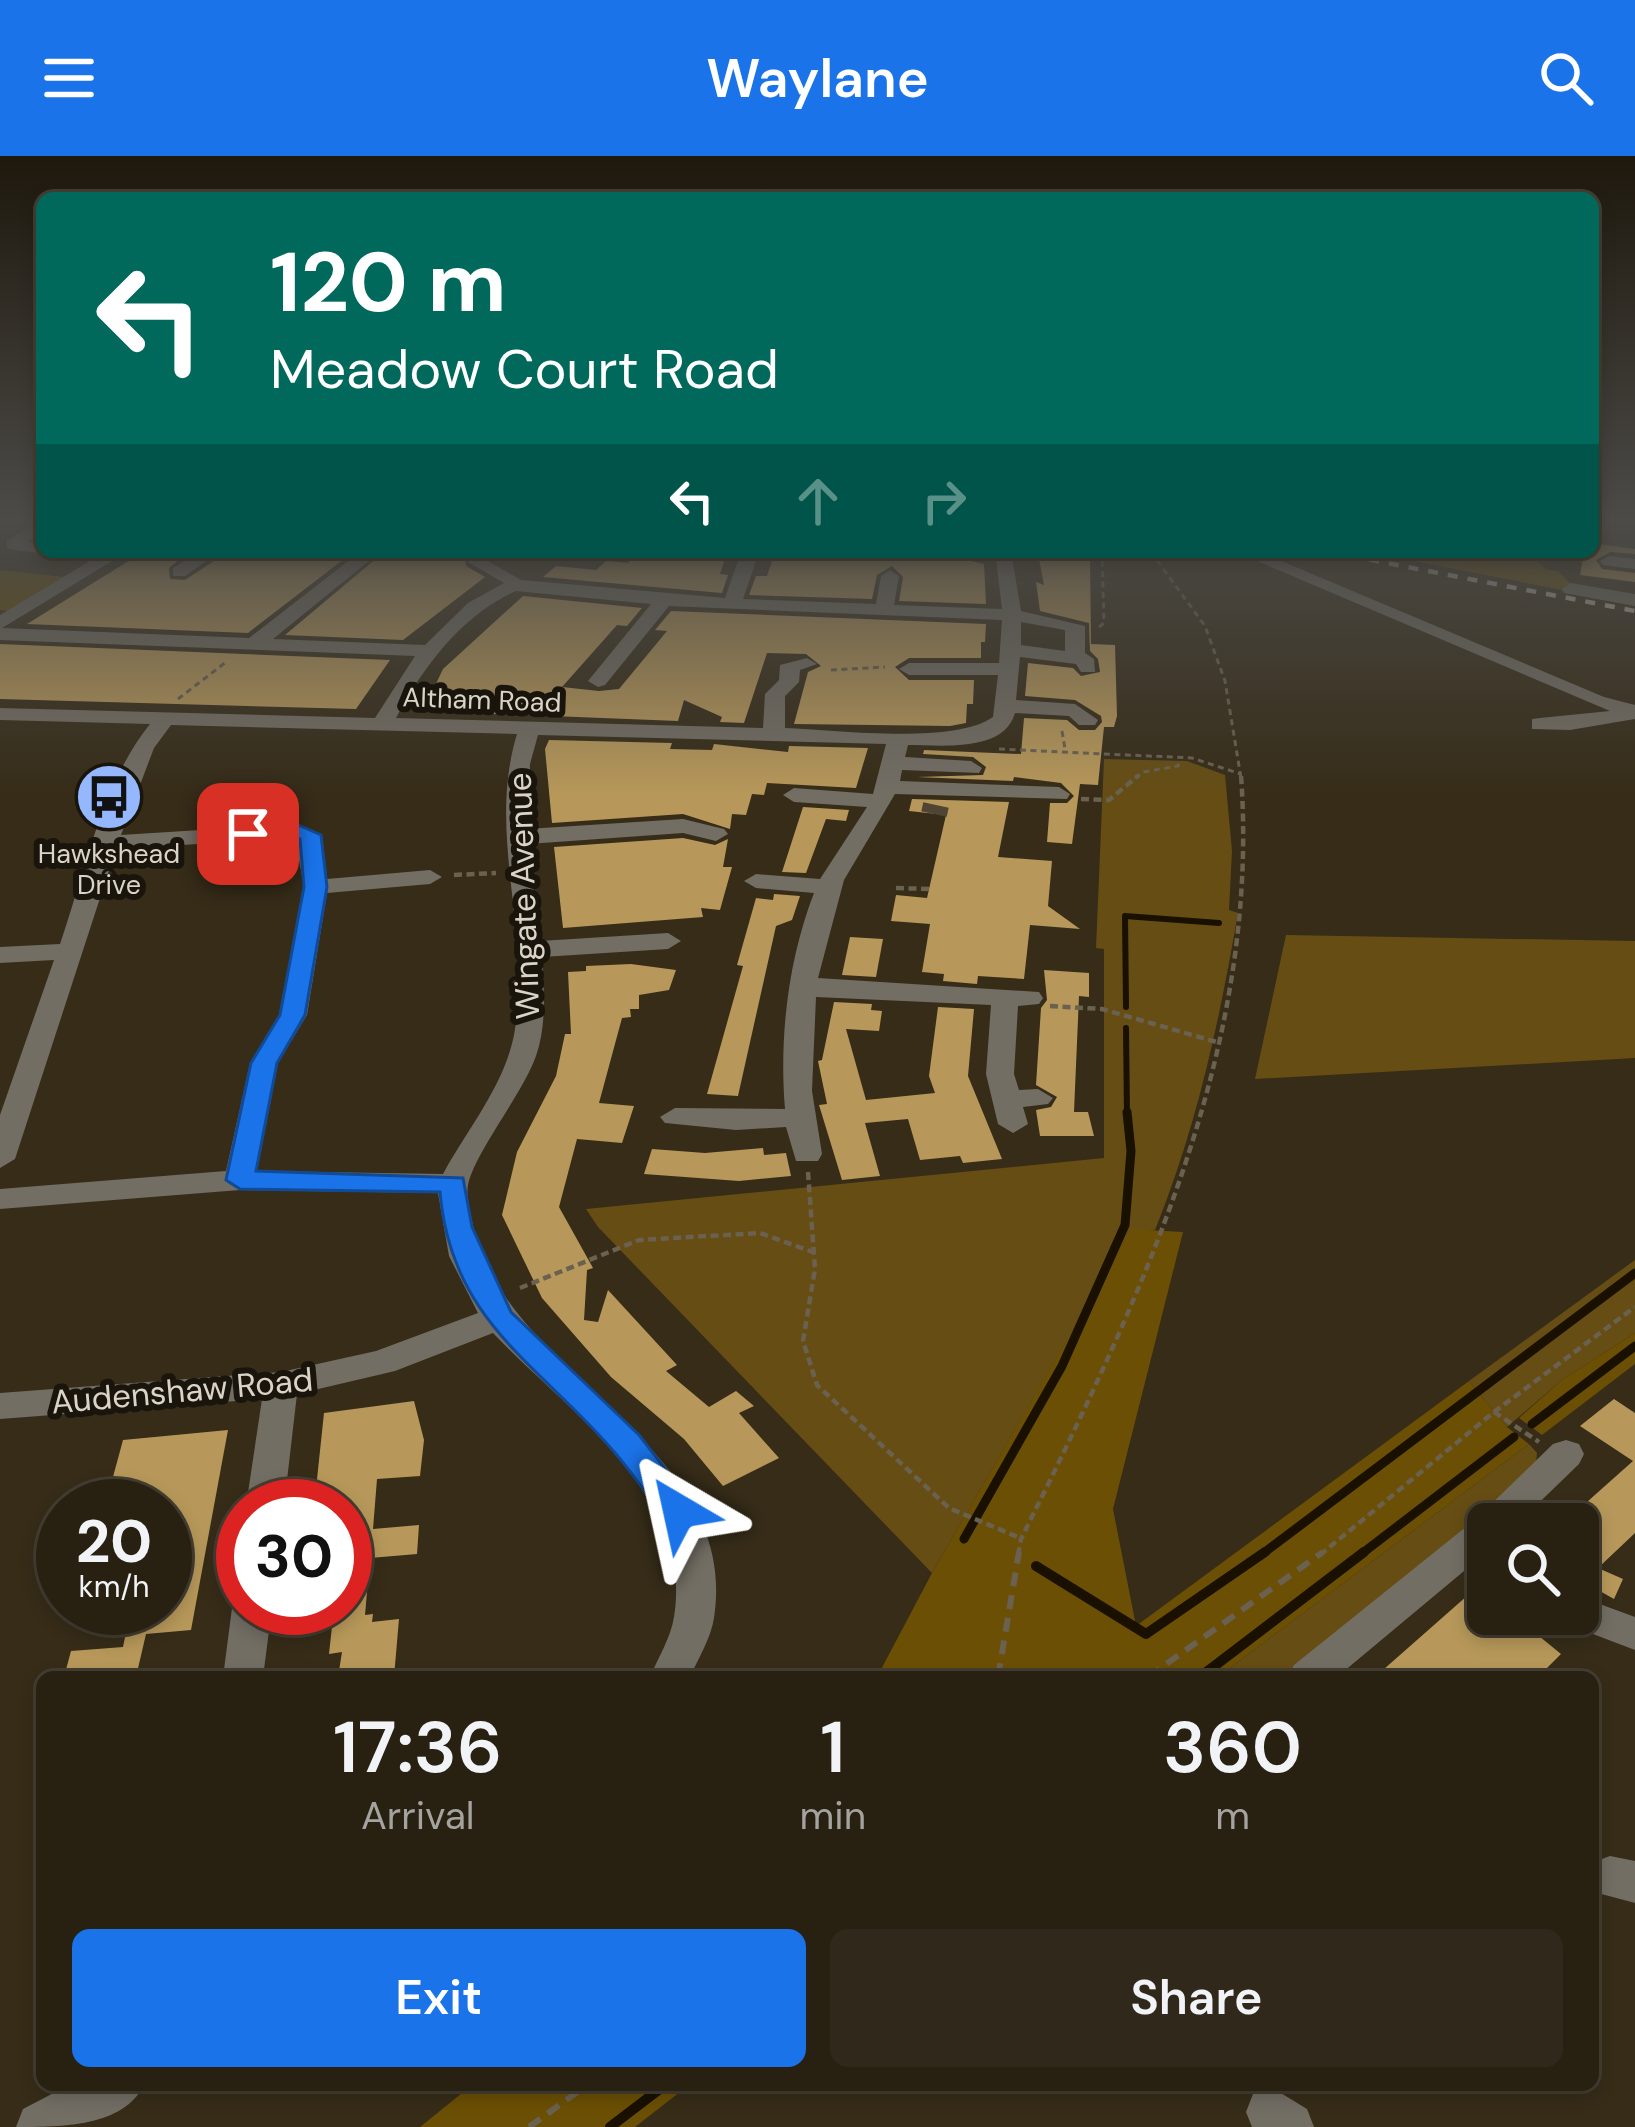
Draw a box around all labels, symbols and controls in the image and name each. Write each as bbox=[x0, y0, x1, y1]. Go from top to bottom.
text: Waylane bbox=[706, 43, 929, 114]
icon: menu bbox=[36, 45, 102, 111]
icon: search bbox=[1533, 45, 1599, 111]
text: 120 m bbox=[270, 228, 507, 337]
icon: left bbox=[72, 240, 228, 396]
text: Meadow Court Road bbox=[270, 334, 779, 405]
icon: left bbox=[659, 468, 725, 534]
icon: ahead bbox=[785, 468, 851, 534]
icon: right bbox=[911, 468, 977, 534]
street label: Altham Road bbox=[402, 679, 562, 720]
bus stop icon: Hawkshead Drive bbox=[74, 762, 144, 832]
street label: Wingate Avenue bbox=[498, 772, 549, 1020]
pin bbox=[197, 783, 299, 885]
icon: arrive bbox=[215, 801, 281, 867]
place label: Hawkshead Drive bbox=[38, 836, 180, 902]
street label: Audenshaw Road bbox=[49, 1358, 315, 1423]
position arrow bbox=[616, 1448, 742, 1574]
speed limit sign: 30 bbox=[216, 1479, 372, 1635]
text: 20 bbox=[76, 1502, 152, 1581]
map controls bbox=[1467, 1503, 1599, 1635]
button: search bbox=[1467, 1503, 1599, 1635]
text: km/h bbox=[79, 1567, 149, 1606]
text: 17:36 bbox=[333, 1701, 503, 1794]
text: 1 bbox=[820, 1701, 845, 1794]
text: 360 bbox=[1163, 1701, 1302, 1794]
text: Arrival bbox=[361, 1790, 475, 1841]
text: min bbox=[800, 1790, 866, 1841]
text: m bbox=[1215, 1790, 1250, 1841]
button: Exit bbox=[72, 1929, 806, 2067]
button: Share bbox=[830, 1929, 1563, 2067]

